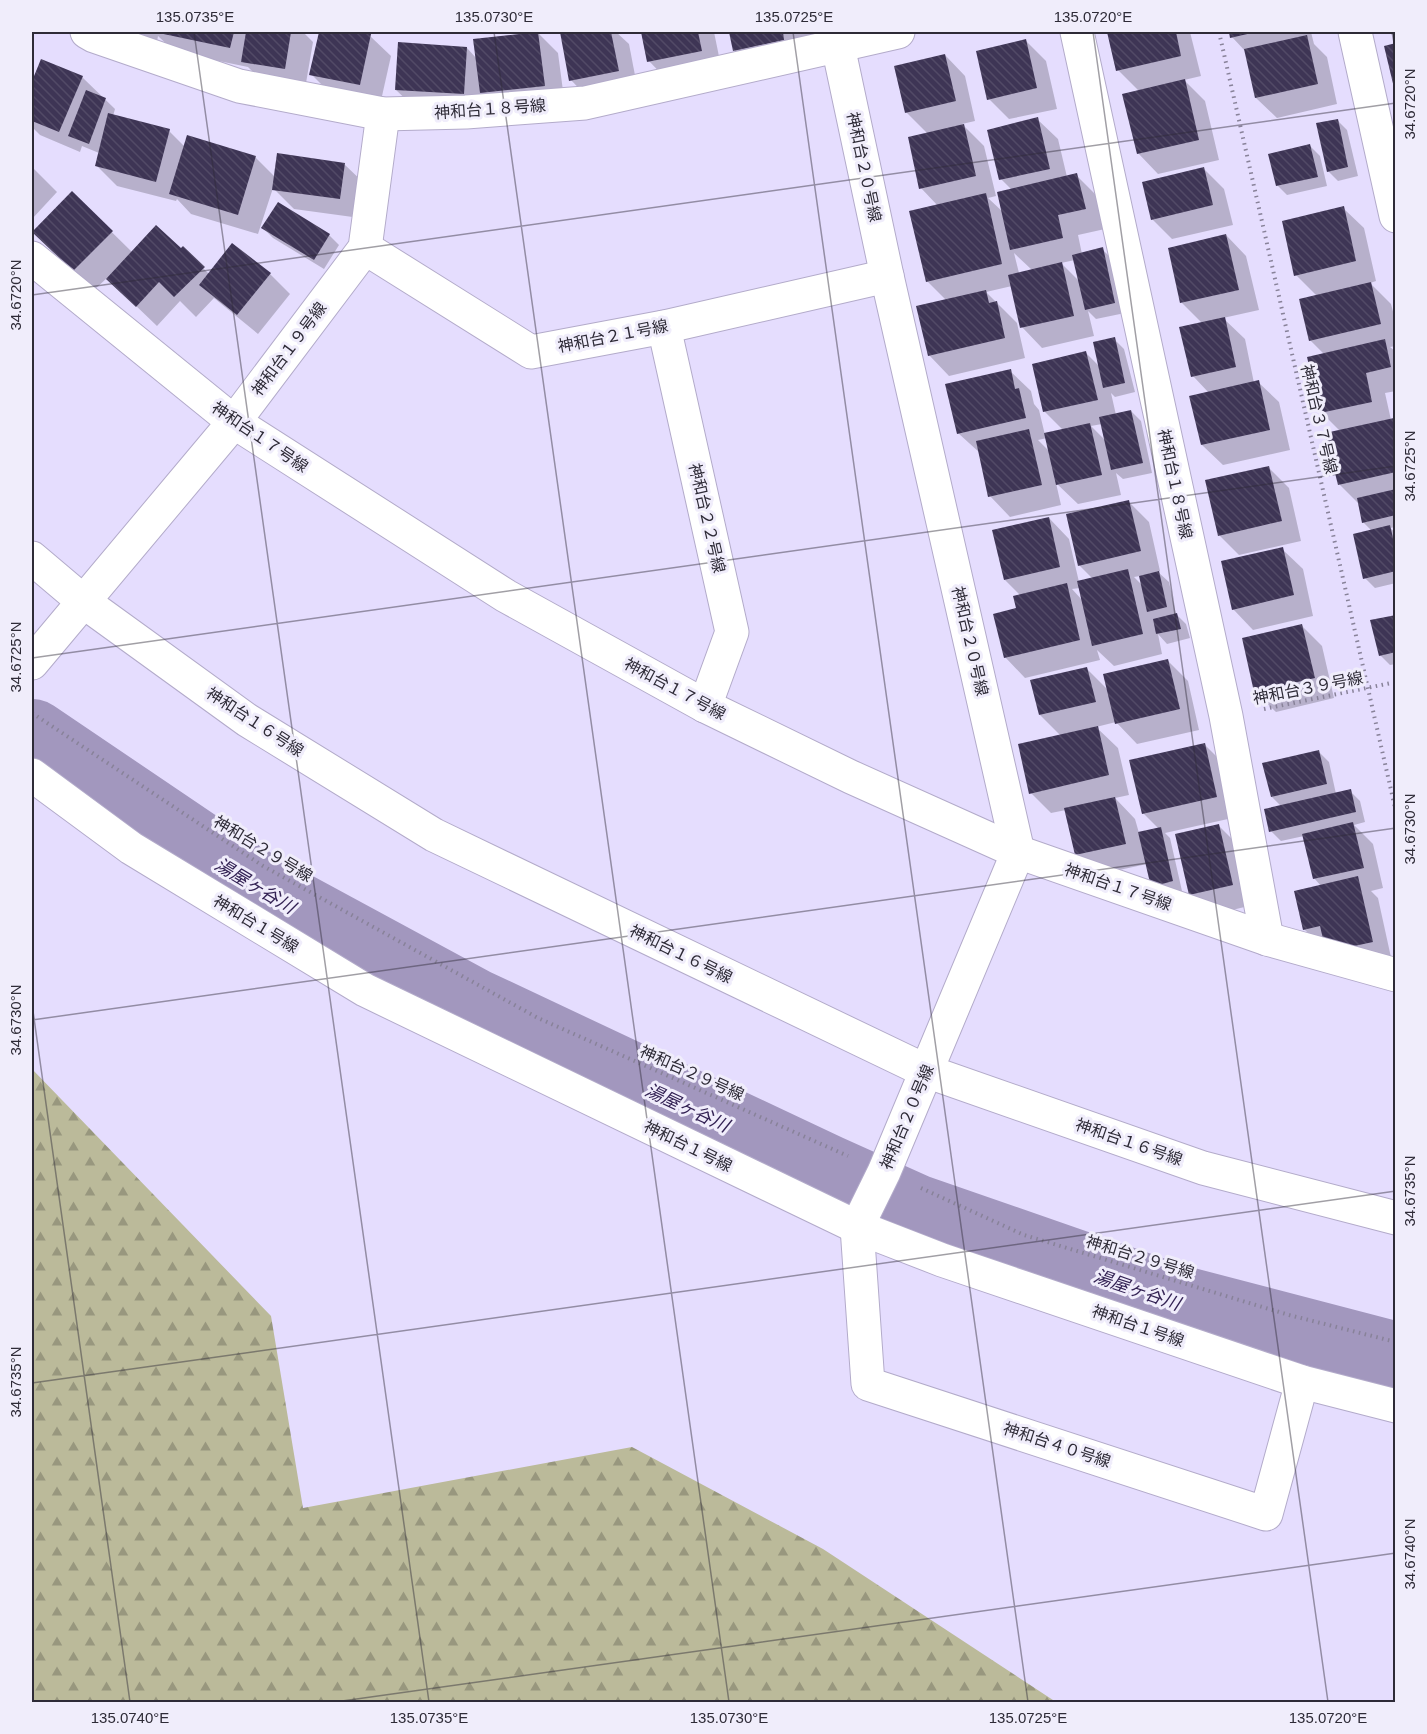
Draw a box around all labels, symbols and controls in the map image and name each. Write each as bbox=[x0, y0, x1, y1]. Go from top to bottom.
text: 135.0735°E bbox=[156, 8, 234, 25]
text: 135.0730°E bbox=[455, 8, 533, 25]
text: 135.0725°E bbox=[755, 8, 833, 25]
text: 135.0720°E bbox=[1054, 8, 1132, 25]
text: 34.6720°N bbox=[1401, 68, 1418, 140]
street label: 神和台１８号線 bbox=[434, 97, 546, 121]
street label: 神和台２０号線 bbox=[844, 110, 884, 224]
text: 34.6720°N bbox=[7, 259, 24, 331]
street label: 神和台１９号線 bbox=[249, 299, 329, 399]
street label: 神和台２１号線 bbox=[556, 317, 670, 355]
street label: 神和台３７号線 bbox=[1298, 363, 1340, 475]
street label: 神和台１７号線 bbox=[209, 399, 311, 475]
street label: 神和台１８号線 bbox=[1155, 427, 1195, 541]
text: 34.6725°N bbox=[1401, 430, 1418, 502]
street label: 神和台２２号線 bbox=[686, 462, 728, 574]
street label: 神和台２０号線 bbox=[949, 585, 991, 697]
text: 34.6725°N bbox=[7, 621, 24, 693]
street label: 神和台１７号線 bbox=[622, 655, 728, 723]
street label: 神和台３９号線 bbox=[1251, 669, 1365, 707]
street label: 神和台１６号線 bbox=[203, 684, 307, 760]
text: 34.6730°N bbox=[1401, 793, 1418, 865]
street label: 神和台２９号線 bbox=[211, 813, 315, 885]
water label: 湯屋ヶ谷川 bbox=[211, 854, 300, 919]
street label: 神和台１７号線 bbox=[1062, 861, 1174, 913]
street label: 神和台１号線 bbox=[210, 892, 302, 956]
street label: 神和台１６号線 bbox=[627, 922, 735, 986]
text: 34.6730°N bbox=[7, 984, 24, 1056]
street label: 神和台２９号線 bbox=[637, 1042, 747, 1104]
street label: 神和台２０号線 bbox=[877, 1062, 937, 1172]
water label: 湯屋ヶ谷川 bbox=[642, 1080, 734, 1137]
street label: 神和台１６号線 bbox=[1073, 1116, 1185, 1168]
street label: 神和台１号線 bbox=[641, 1117, 735, 1175]
text: 34.6735°N bbox=[1401, 1155, 1418, 1227]
street label: 神和台２９号線 bbox=[1084, 1232, 1196, 1282]
water label: 湯屋ヶ谷川 bbox=[1091, 1266, 1185, 1315]
street label: 神和台１号線 bbox=[1090, 1302, 1186, 1350]
text: 34.6735°N bbox=[7, 1346, 24, 1418]
street label: 神和台４０号線 bbox=[1001, 1420, 1113, 1470]
text: 34.6740°N bbox=[1401, 1518, 1418, 1590]
text: 135.0740°E bbox=[91, 1709, 169, 1726]
text: 135.0735°E bbox=[390, 1709, 468, 1726]
text: 135.0730°E bbox=[690, 1709, 768, 1726]
text: 135.0725°E bbox=[989, 1709, 1067, 1726]
text: 135.0720°E bbox=[1289, 1709, 1367, 1726]

